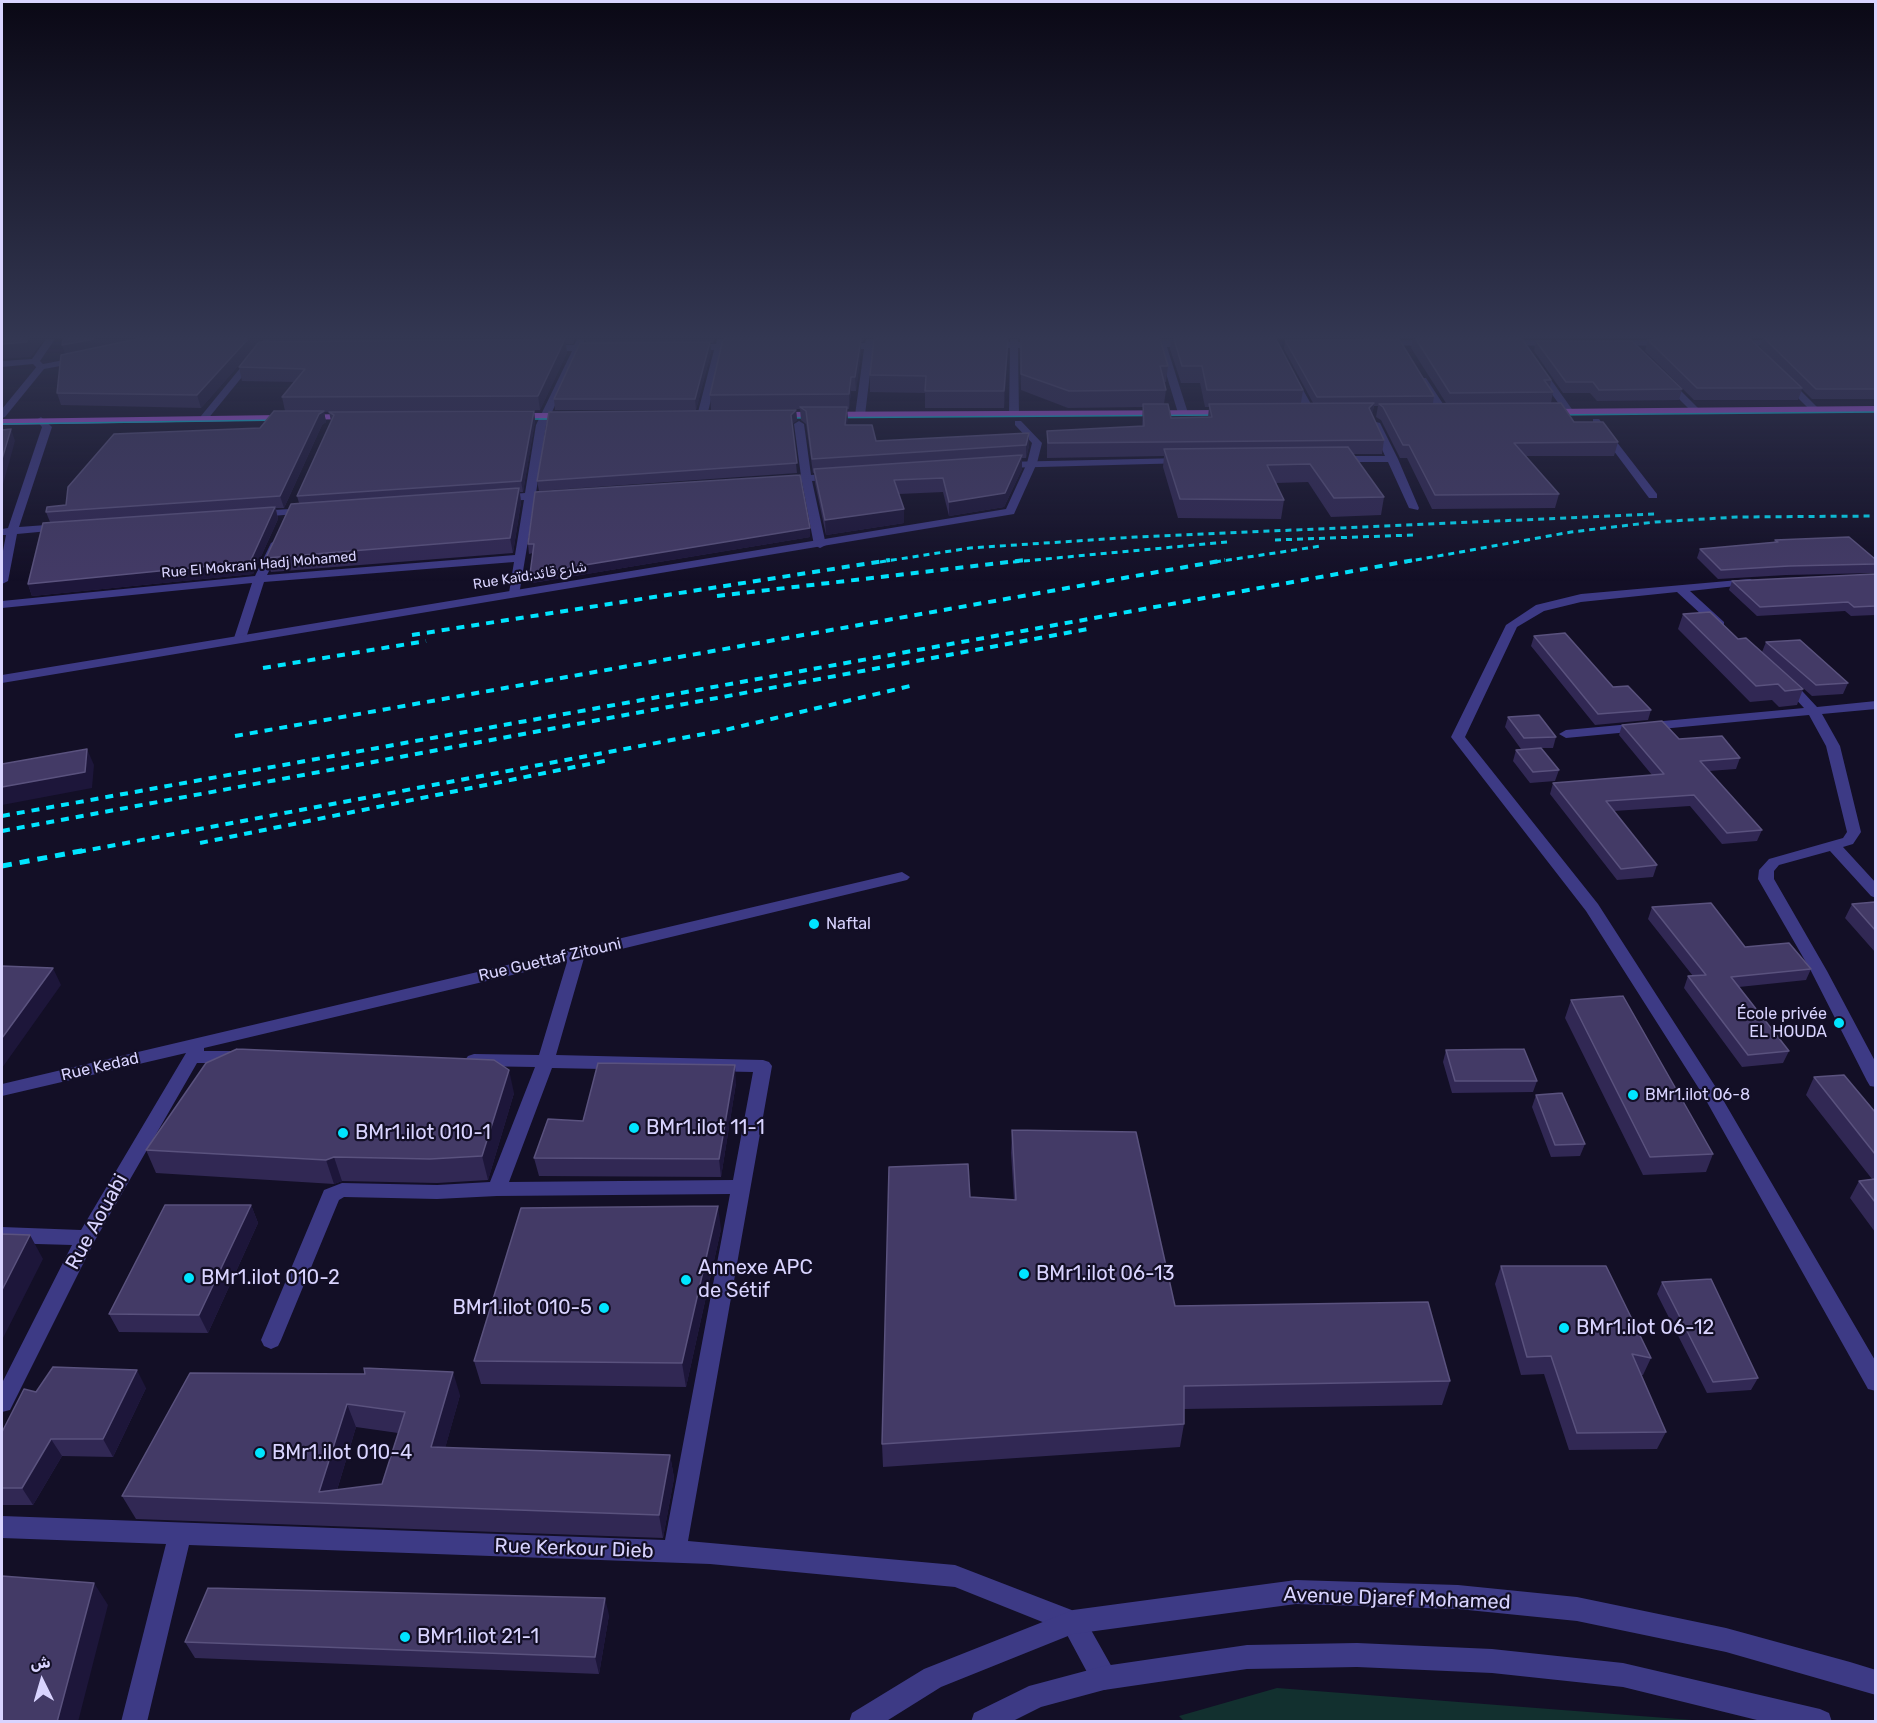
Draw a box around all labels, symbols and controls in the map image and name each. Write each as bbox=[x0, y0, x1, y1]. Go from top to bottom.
street label: Rue El Mokrani Hadj Mohamed bbox=[161, 548, 357, 582]
street label: Rue Kaïd;شارع قائد bbox=[472, 559, 588, 593]
place label: Naftal bbox=[826, 914, 871, 934]
marker: Naftal bbox=[807, 917, 821, 931]
street label: Rue Guettaf Zitouni bbox=[477, 934, 623, 986]
place label: École privée EL HOUDA bbox=[1737, 1004, 1827, 1042]
marker: École privée EL HOUDA bbox=[1832, 1016, 1846, 1030]
street label: Rue Kedad bbox=[59, 1049, 141, 1085]
place label: BMr1.ilot 06-8 bbox=[1645, 1085, 1750, 1105]
marker: BMr1.ilot 06-8 bbox=[1626, 1088, 1640, 1102]
place label: BMr1.ilot 11-1 bbox=[646, 1116, 765, 1140]
place label: BMr1.ilot 010-1 bbox=[355, 1121, 491, 1145]
marker: BMr1.ilot 11-1 bbox=[627, 1121, 641, 1135]
marker: BMr1.ilot 010-1 bbox=[336, 1126, 350, 1140]
street label: Rue Aouabi bbox=[61, 1170, 133, 1274]
place label: Annexe APC de Sétif bbox=[698, 1256, 813, 1303]
place label: BMr1.ilot 06-13 bbox=[1036, 1262, 1175, 1286]
place label: BMr1.ilot 010-2 bbox=[201, 1266, 340, 1290]
marker: BMr1.ilot 06-13 bbox=[1017, 1267, 1031, 1281]
marker: BMr1.ilot 010-2 bbox=[182, 1271, 196, 1285]
marker: Annexe APC de Sétif bbox=[679, 1273, 693, 1287]
place label: BMr1.ilot 010-5 bbox=[452, 1296, 592, 1320]
marker: BMr1.ilot 010-5 bbox=[597, 1301, 611, 1315]
place label: BMr1.ilot 06-12 bbox=[1576, 1316, 1714, 1340]
marker: BMr1.ilot 06-12 bbox=[1557, 1321, 1571, 1335]
place label: BMr1.ilot 010-4 bbox=[272, 1441, 412, 1465]
marker: BMr1.ilot 010-4 bbox=[253, 1446, 267, 1460]
street label: Rue Kerkour Dieb bbox=[494, 1534, 654, 1564]
street label: Avenue Djaref Mohamed bbox=[1283, 1583, 1511, 1615]
place label: BMr1.ilot 21-1 bbox=[417, 1625, 539, 1649]
marker: BMr1.ilot 21-1 bbox=[398, 1630, 412, 1644]
north arrow bbox=[12, 1651, 72, 1711]
text: ش bbox=[29, 1652, 51, 1673]

